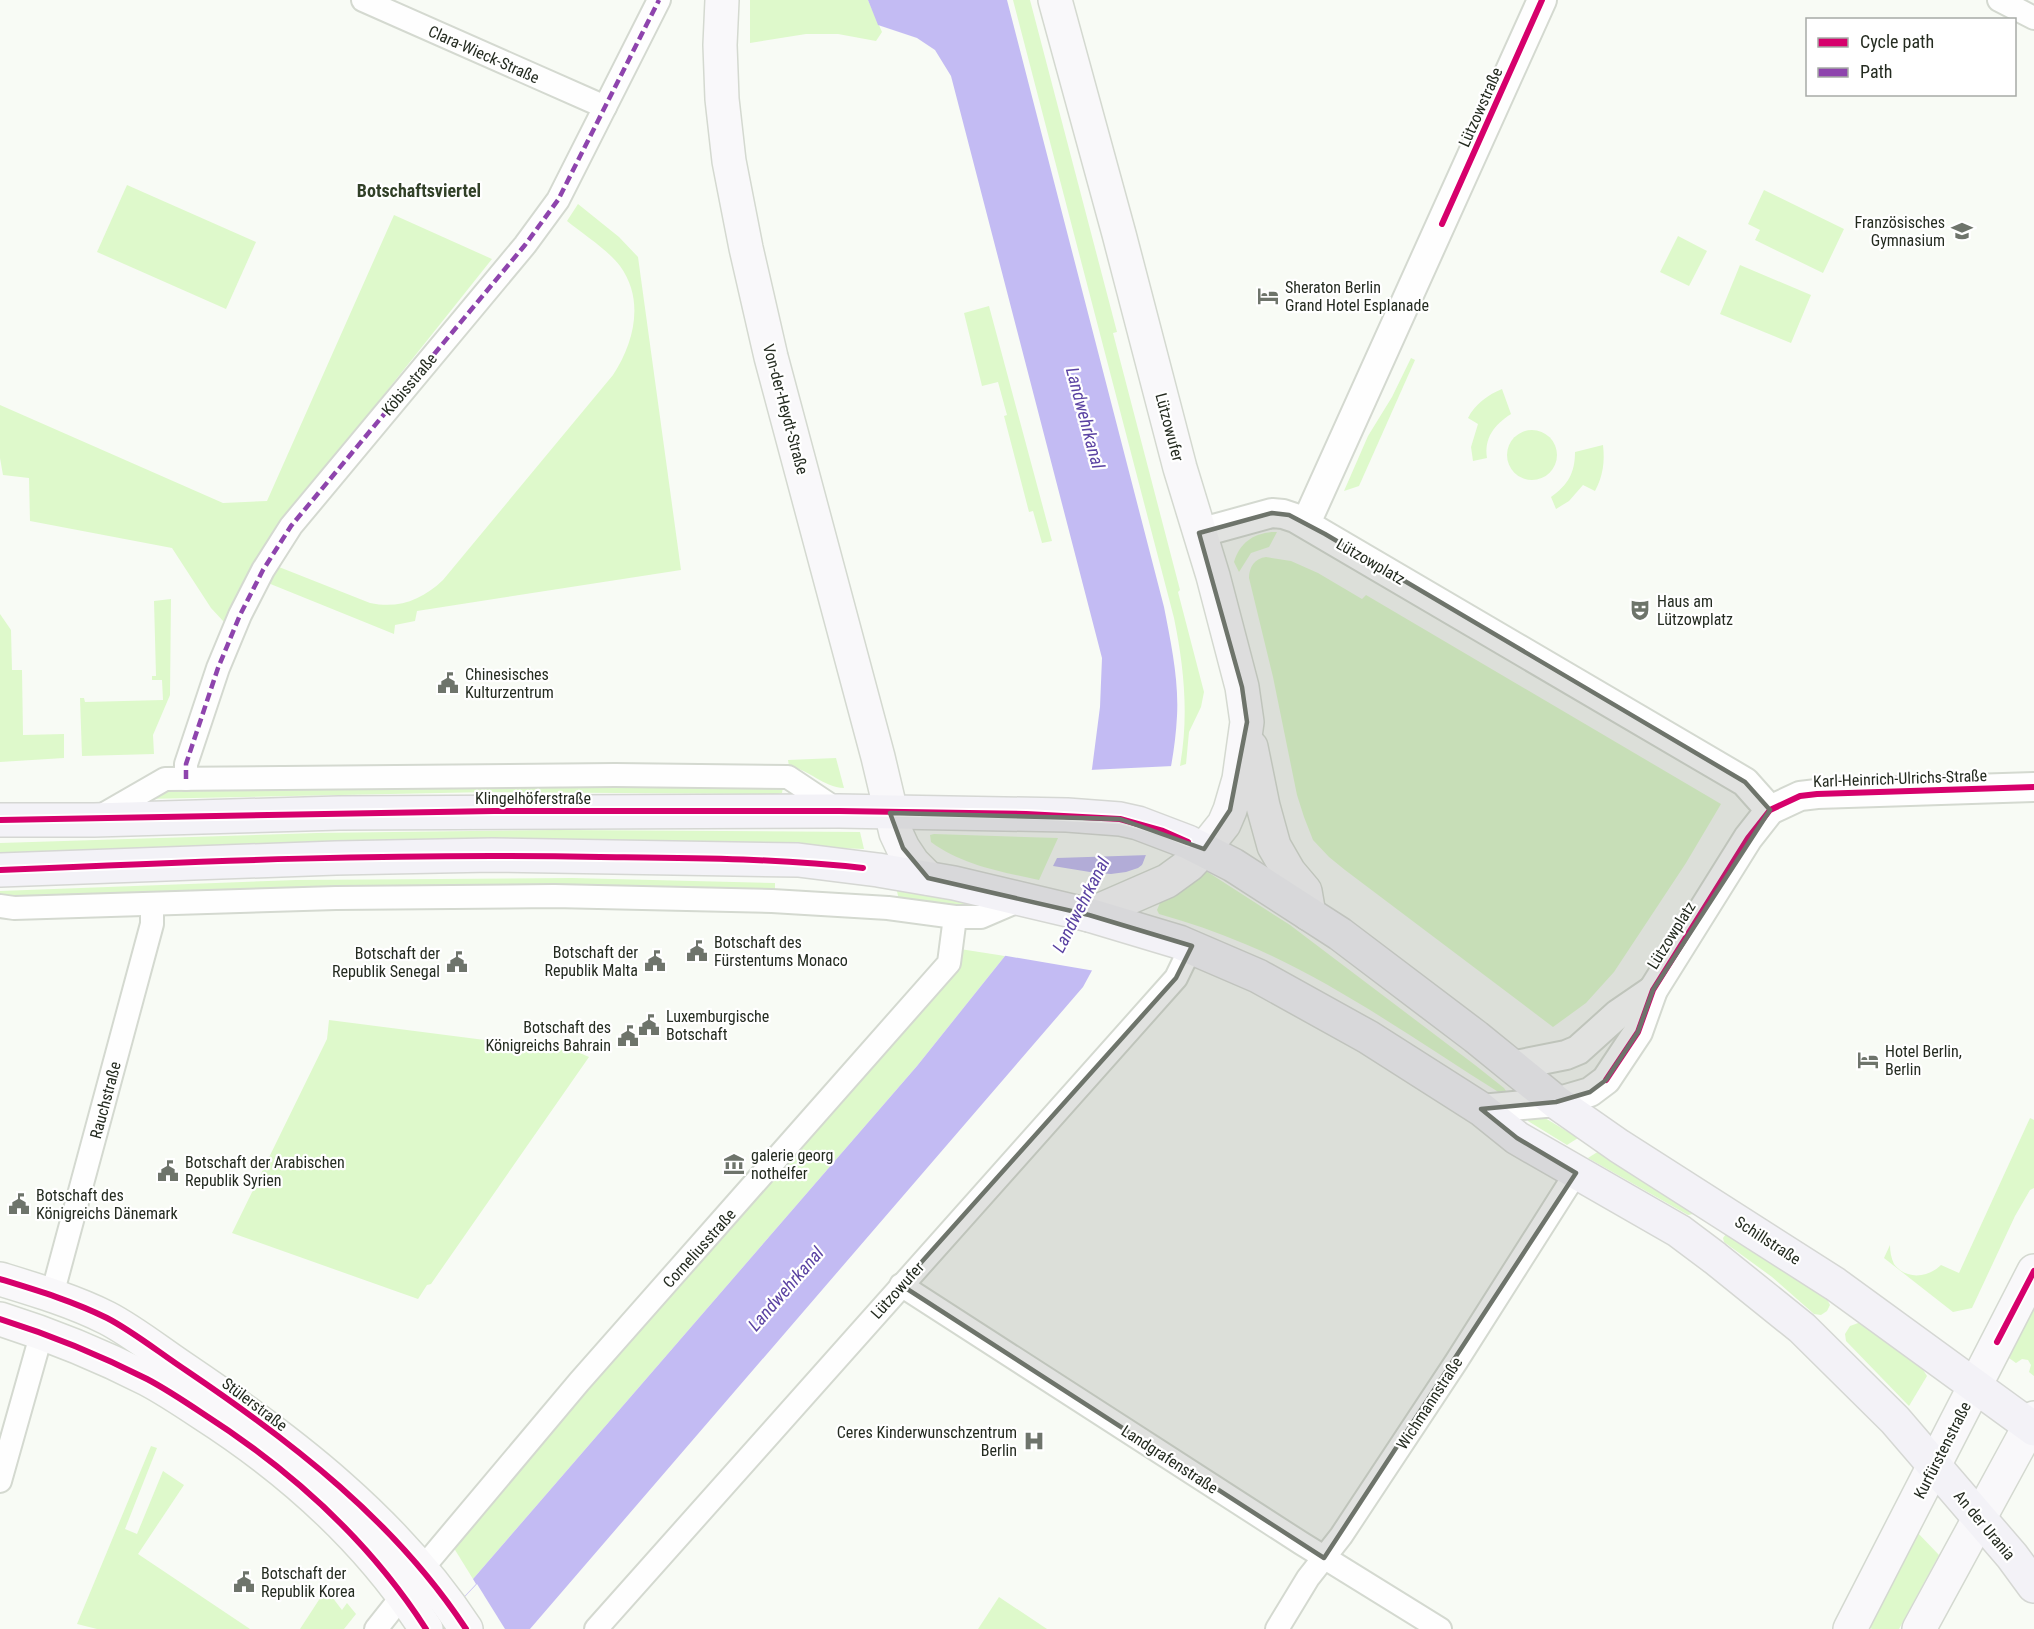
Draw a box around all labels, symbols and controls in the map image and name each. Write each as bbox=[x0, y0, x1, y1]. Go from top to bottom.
legend bbox=[1806, 18, 2016, 96]
street label: Clara-Wieck-Straße bbox=[425, 21, 542, 87]
text: Cycle path bbox=[1860, 31, 1934, 52]
text: Path bbox=[1860, 61, 1893, 82]
street label: Lützowstraße bbox=[1454, 64, 1506, 150]
district label: Botschaftsviertel bbox=[357, 180, 481, 201]
place label: Französisches Gymnasium bbox=[1854, 213, 1945, 250]
school or university icon: Französisches Gymnasium bbox=[1950, 219, 1974, 243]
place label: Sheraton Berlin Grand Hotel Esplanade bbox=[1285, 278, 1429, 315]
hotel icon: Sheraton Berlin Grand Hotel Esplanade bbox=[1256, 284, 1280, 308]
street label: Von-der-Heydt-Straße bbox=[759, 342, 812, 476]
street label: Köbisstraße bbox=[378, 349, 441, 419]
water label: Landwehrkanal bbox=[1062, 365, 1109, 472]
street label: Lützowufer bbox=[1151, 391, 1188, 464]
street label: Lützowplatz bbox=[1333, 534, 1408, 589]
place label: Haus am Lützowplatz bbox=[1657, 592, 1733, 629]
theatre icon: Haus am Lützowplatz bbox=[1628, 598, 1652, 622]
place label: Chinesisches Kulturzentrum bbox=[465, 665, 554, 702]
public building icon: Chinesisches Kulturzentrum bbox=[436, 671, 460, 695]
street label: Karl-Heinrich-Ulrichs-Straße bbox=[1813, 766, 1987, 791]
street label: Klingelhöferstraße bbox=[475, 789, 591, 808]
water label: Landwehrkanal bbox=[1048, 853, 1114, 956]
street label: Lützowplatz bbox=[1643, 898, 1700, 973]
place label: Botschaft des Fürstentums Monaco bbox=[714, 933, 848, 970]
public building icon: Botschaft des Fürstentums Monaco bbox=[685, 939, 709, 963]
place label: Botschaft der Republik Malta bbox=[544, 943, 638, 980]
place label: Botschaft der Republik Senegal bbox=[332, 944, 440, 981]
public building icon: Botschaft der Republik Malta bbox=[643, 949, 667, 973]
public building icon: Botschaft der Republik Senegal bbox=[445, 950, 469, 974]
place label: Luxemburgische Botschaft bbox=[666, 1007, 769, 1044]
public building icon: Luxemburgische Botschaft bbox=[637, 1013, 661, 1037]
place label: Botschaft des Königreichs Bahrain bbox=[485, 1018, 611, 1055]
public building icon: Botschaft des Königreichs Bahrain bbox=[616, 1024, 640, 1048]
place label: Hotel Berlin, Berlin bbox=[1885, 1042, 1962, 1079]
hotel icon: Hotel Berlin, Berlin bbox=[1856, 1048, 1880, 1072]
street label: Rauchstraße bbox=[86, 1059, 125, 1141]
place label: galerie georg nothelfer bbox=[751, 1146, 833, 1183]
museum icon: galerie georg nothelfer bbox=[722, 1152, 746, 1176]
place label: Botschaft der Arabischen Republik Syrien bbox=[185, 1153, 345, 1190]
public building icon: Botschaft der Arabischen Republik Syrien bbox=[156, 1159, 180, 1183]
place label: Botschaft des Königreichs Dänemark bbox=[36, 1186, 178, 1223]
public building icon: Botschaft des Königreichs Dänemark bbox=[7, 1192, 31, 1216]
street label: Corneliusstraße bbox=[659, 1205, 740, 1292]
street label: Schillstraße bbox=[1731, 1212, 1804, 1269]
water label: Landwehrkanal bbox=[744, 1242, 828, 1335]
street label: Lützowufer bbox=[867, 1258, 928, 1323]
street label: Wichmannstraße bbox=[1393, 1354, 1466, 1453]
street label: Stülerstraße bbox=[218, 1374, 291, 1435]
street label: Kurfürstenstraße bbox=[1910, 1399, 1975, 1502]
street label: Landgrafenstraße bbox=[1118, 1421, 1222, 1498]
place label: Ceres Kinderwunschzentrum Berlin bbox=[837, 1423, 1017, 1460]
hospital icon: Ceres Kinderwunschzentrum Berlin bbox=[1022, 1429, 1046, 1453]
street label: An der Urania bbox=[1950, 1487, 2019, 1564]
place label: Botschaft der Republik Korea bbox=[261, 1564, 355, 1601]
public building icon: Botschaft der Republik Korea bbox=[232, 1570, 256, 1594]

